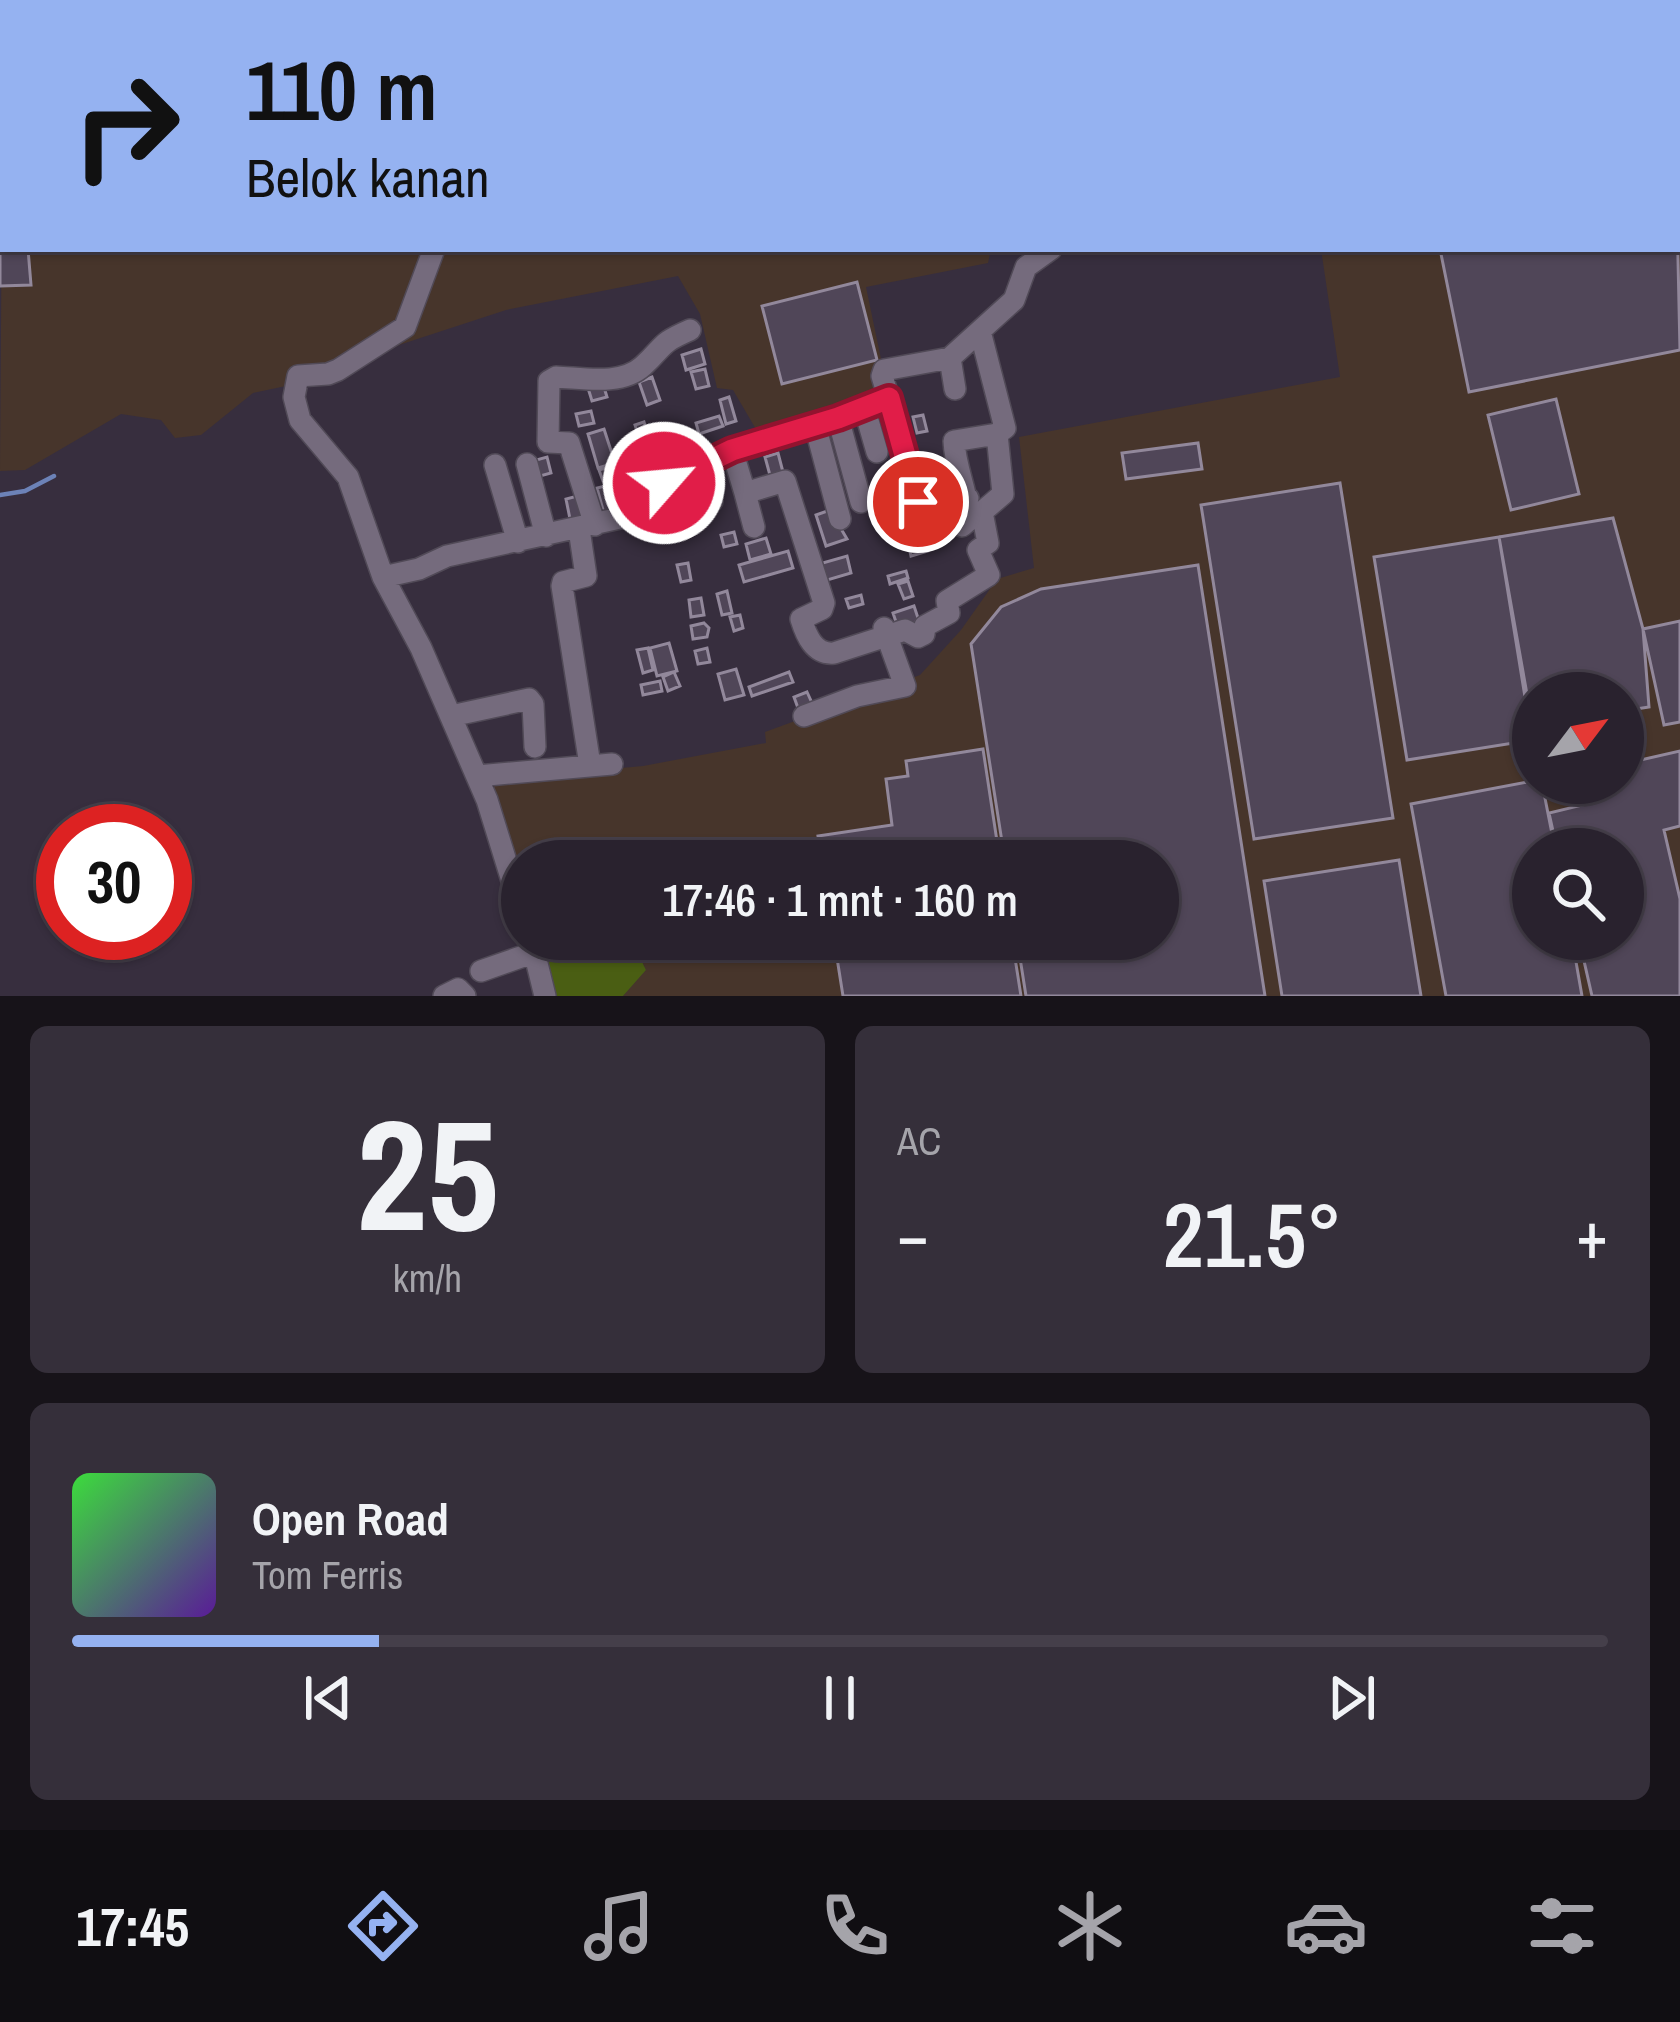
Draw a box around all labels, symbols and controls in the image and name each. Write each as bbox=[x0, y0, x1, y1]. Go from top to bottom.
text: 110 m bbox=[246, 33, 438, 146]
icon: right bbox=[48, 48, 204, 204]
text: Belok kanan bbox=[246, 141, 490, 214]
position arrow bbox=[601, 420, 727, 546]
pin bbox=[867, 451, 969, 553]
icon: arrive bbox=[885, 469, 951, 535]
north arrow bbox=[1512, 672, 1644, 804]
map controls bbox=[1512, 672, 1644, 960]
speed limit sign: 30 bbox=[36, 804, 192, 960]
button: search bbox=[1512, 828, 1644, 960]
text: 17:46 · 1 mnt · 160 m bbox=[662, 869, 1018, 930]
text: 25 bbox=[356, 1069, 499, 1279]
text: AC bbox=[897, 1115, 941, 1167]
text: 21.5° bbox=[1163, 1174, 1342, 1295]
text: − bbox=[897, 1190, 929, 1279]
text: + bbox=[1576, 1190, 1608, 1279]
text: km/h bbox=[393, 1252, 462, 1304]
text: Open Road bbox=[252, 1488, 449, 1549]
text: Tom Ferris bbox=[252, 1549, 403, 1601]
icon: previous bbox=[295, 1665, 361, 1731]
icon: pause bbox=[807, 1665, 873, 1731]
icon: next bbox=[1319, 1665, 1385, 1731]
icon: directions bbox=[341, 1884, 425, 1968]
icon: music bbox=[577, 1884, 661, 1968]
icon: phone bbox=[813, 1884, 897, 1968]
icon: climate bbox=[1048, 1884, 1132, 1968]
icon: car bbox=[1284, 1884, 1368, 1968]
icon: filters bbox=[1520, 1884, 1604, 1968]
text: 17:45 bbox=[76, 1890, 189, 1963]

